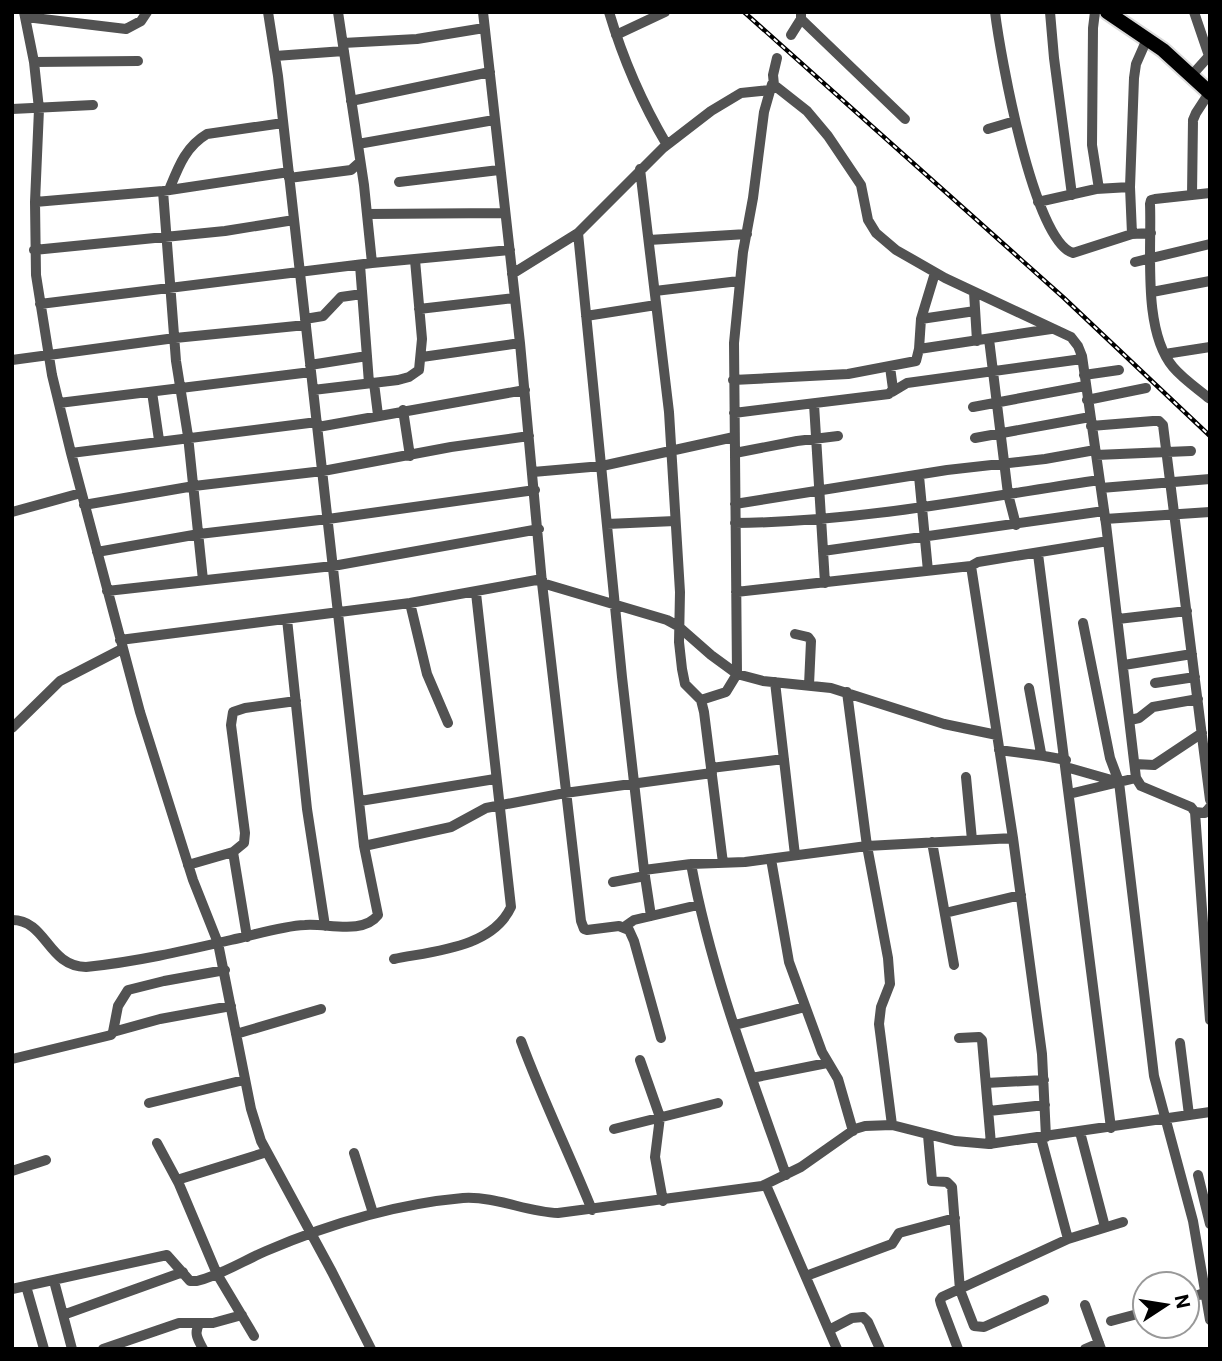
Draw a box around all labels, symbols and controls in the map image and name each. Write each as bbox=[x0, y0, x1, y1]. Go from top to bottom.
north arrow bbox=[1131, 1270, 1201, 1340]
text: N bbox=[1169, 1293, 1195, 1311]

